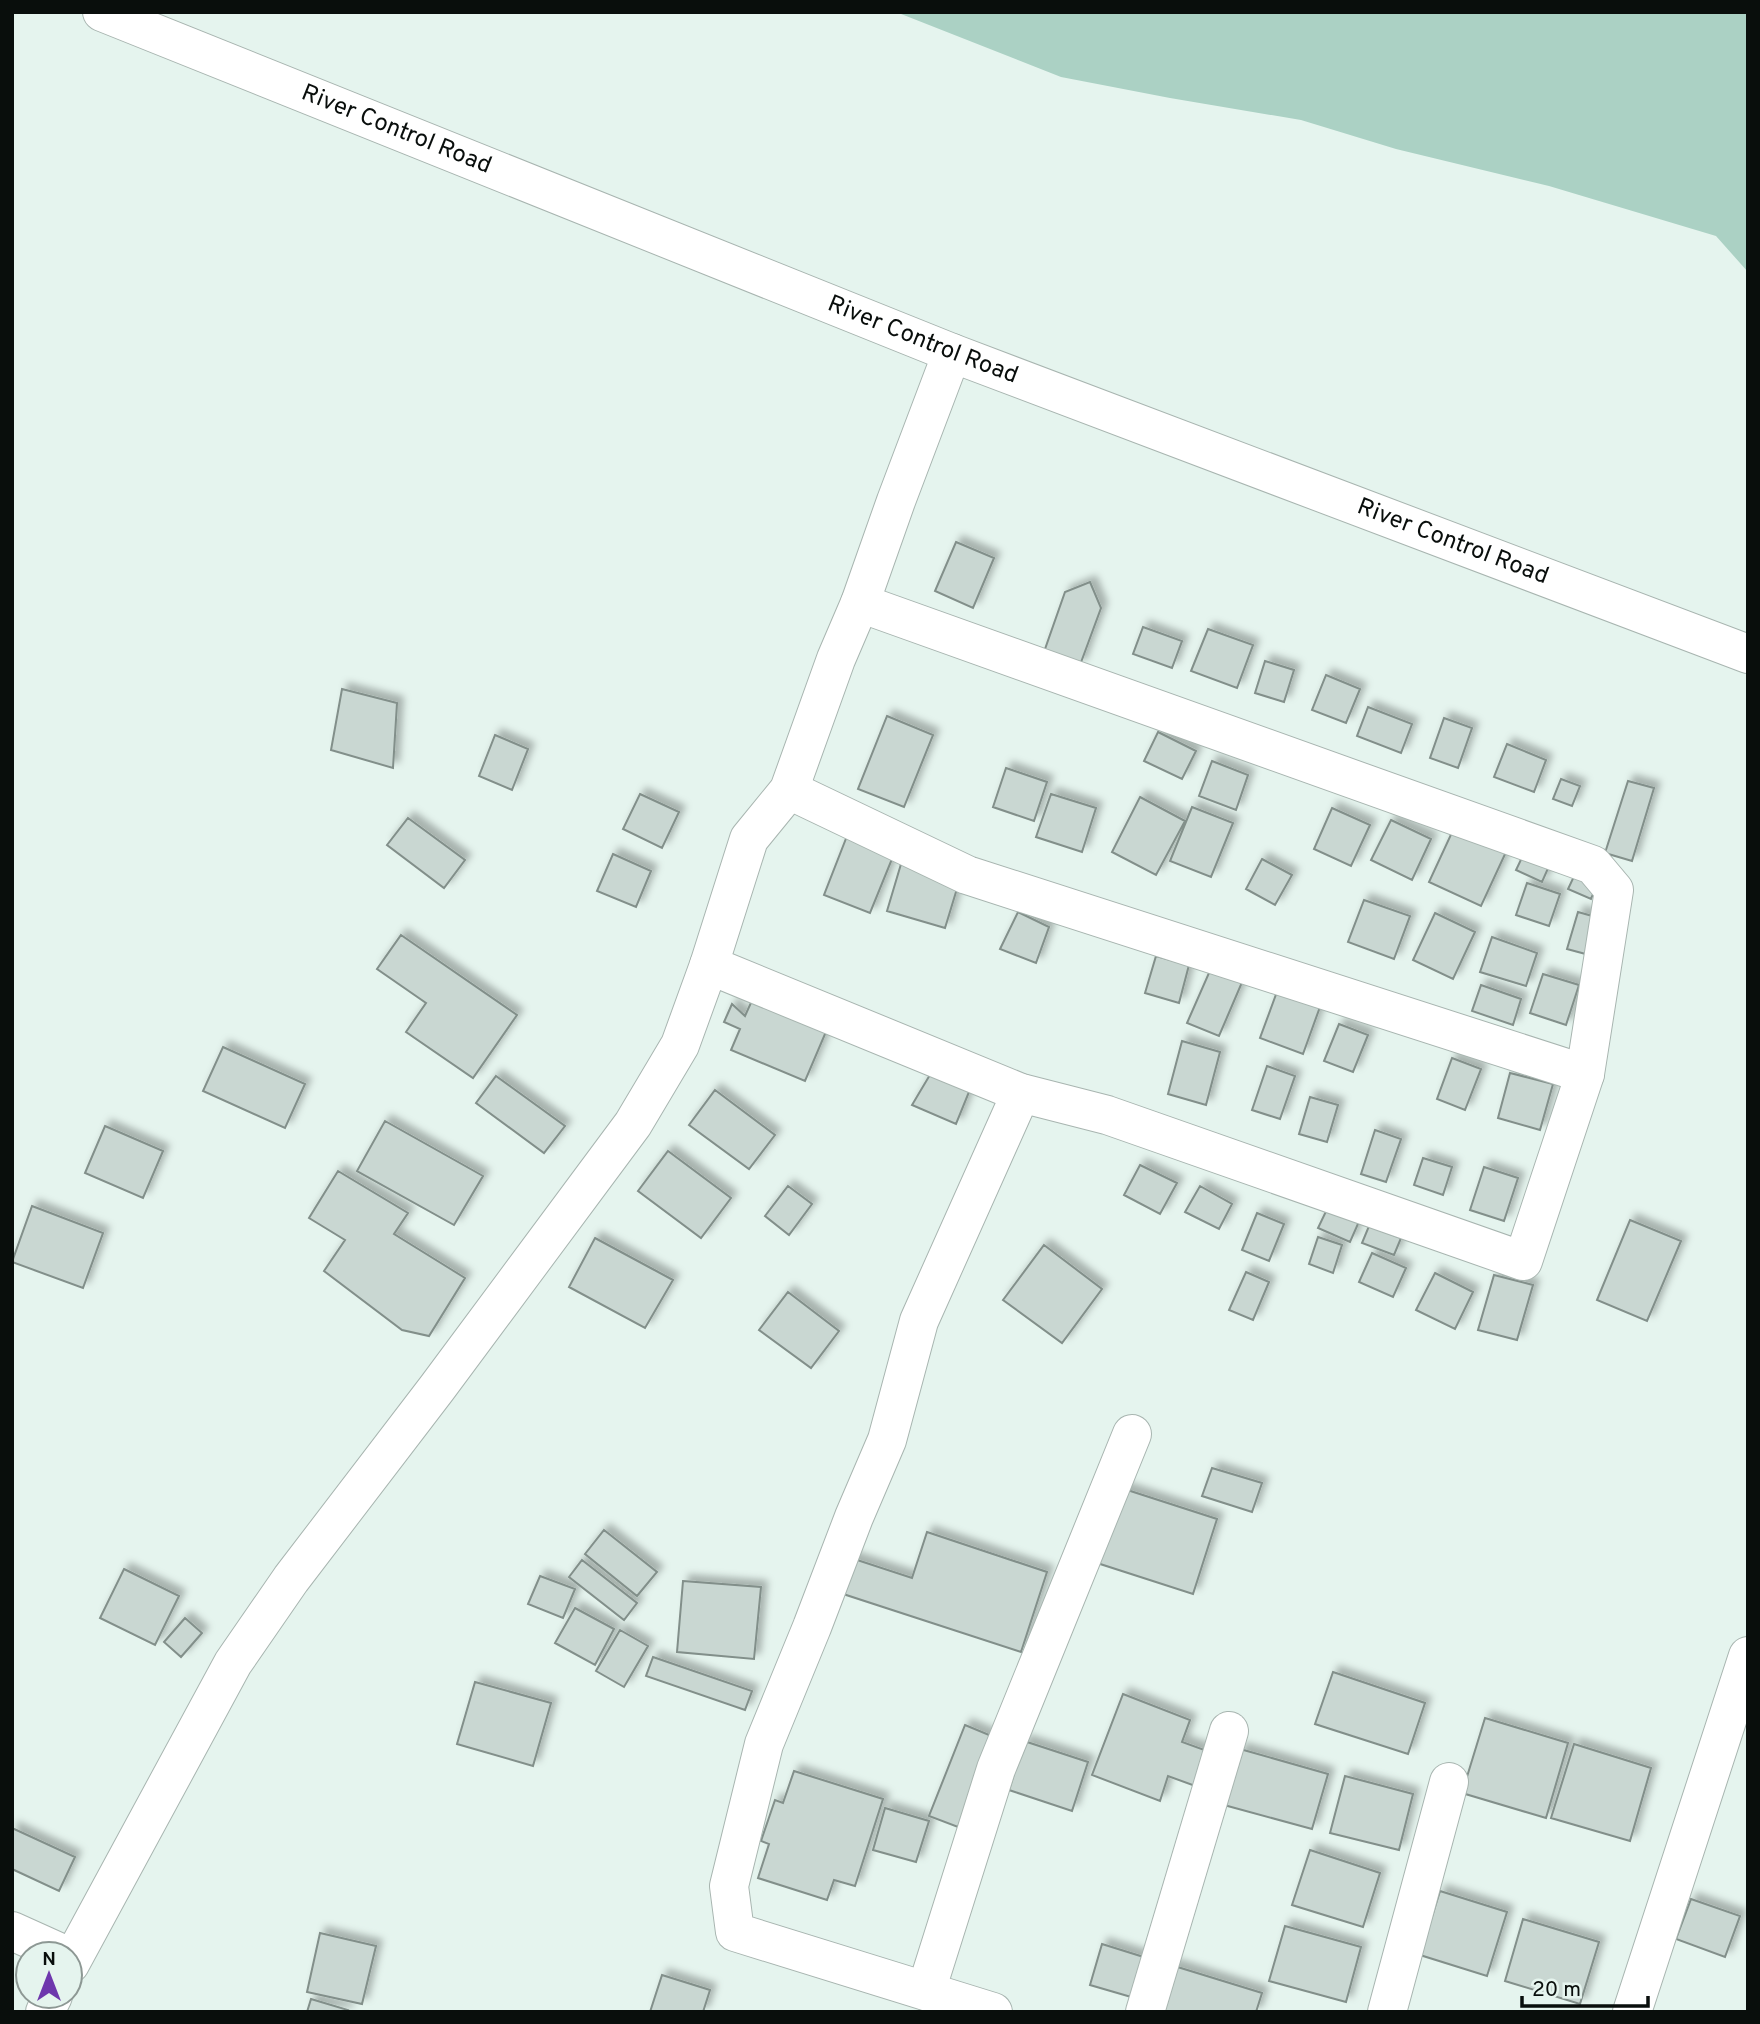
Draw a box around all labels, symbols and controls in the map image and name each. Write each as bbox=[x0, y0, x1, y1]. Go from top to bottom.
street label: River Control Road bbox=[297, 78, 496, 182]
street label: River Control Road bbox=[823, 290, 1022, 392]
street label: River Control Road bbox=[1353, 492, 1552, 592]
north arrow bbox=[14, 1940, 84, 2010]
text: N bbox=[42, 1948, 56, 1972]
scale bar bbox=[1522, 1965, 1648, 2009]
text: 20 m bbox=[1532, 1977, 1581, 2004]

